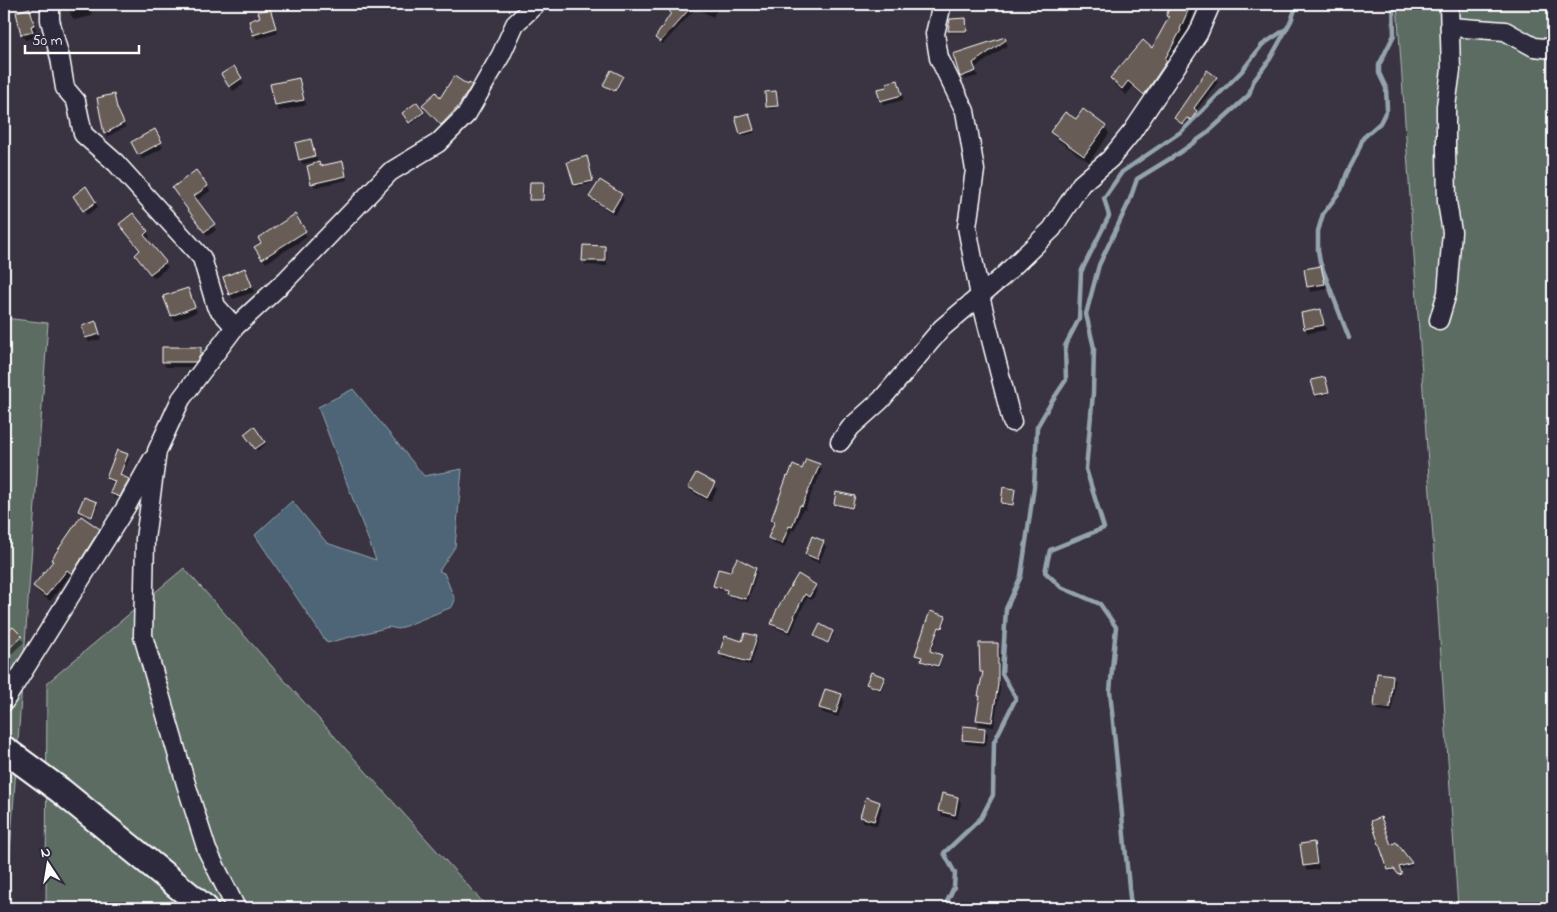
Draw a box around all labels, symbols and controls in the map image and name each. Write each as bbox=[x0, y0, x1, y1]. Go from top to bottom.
scale bar bbox=[25, 22, 139, 54]
text: 50 m bbox=[32, 30, 63, 52]
north arrow bbox=[22, 840, 72, 890]
text: N bbox=[39, 841, 52, 864]

